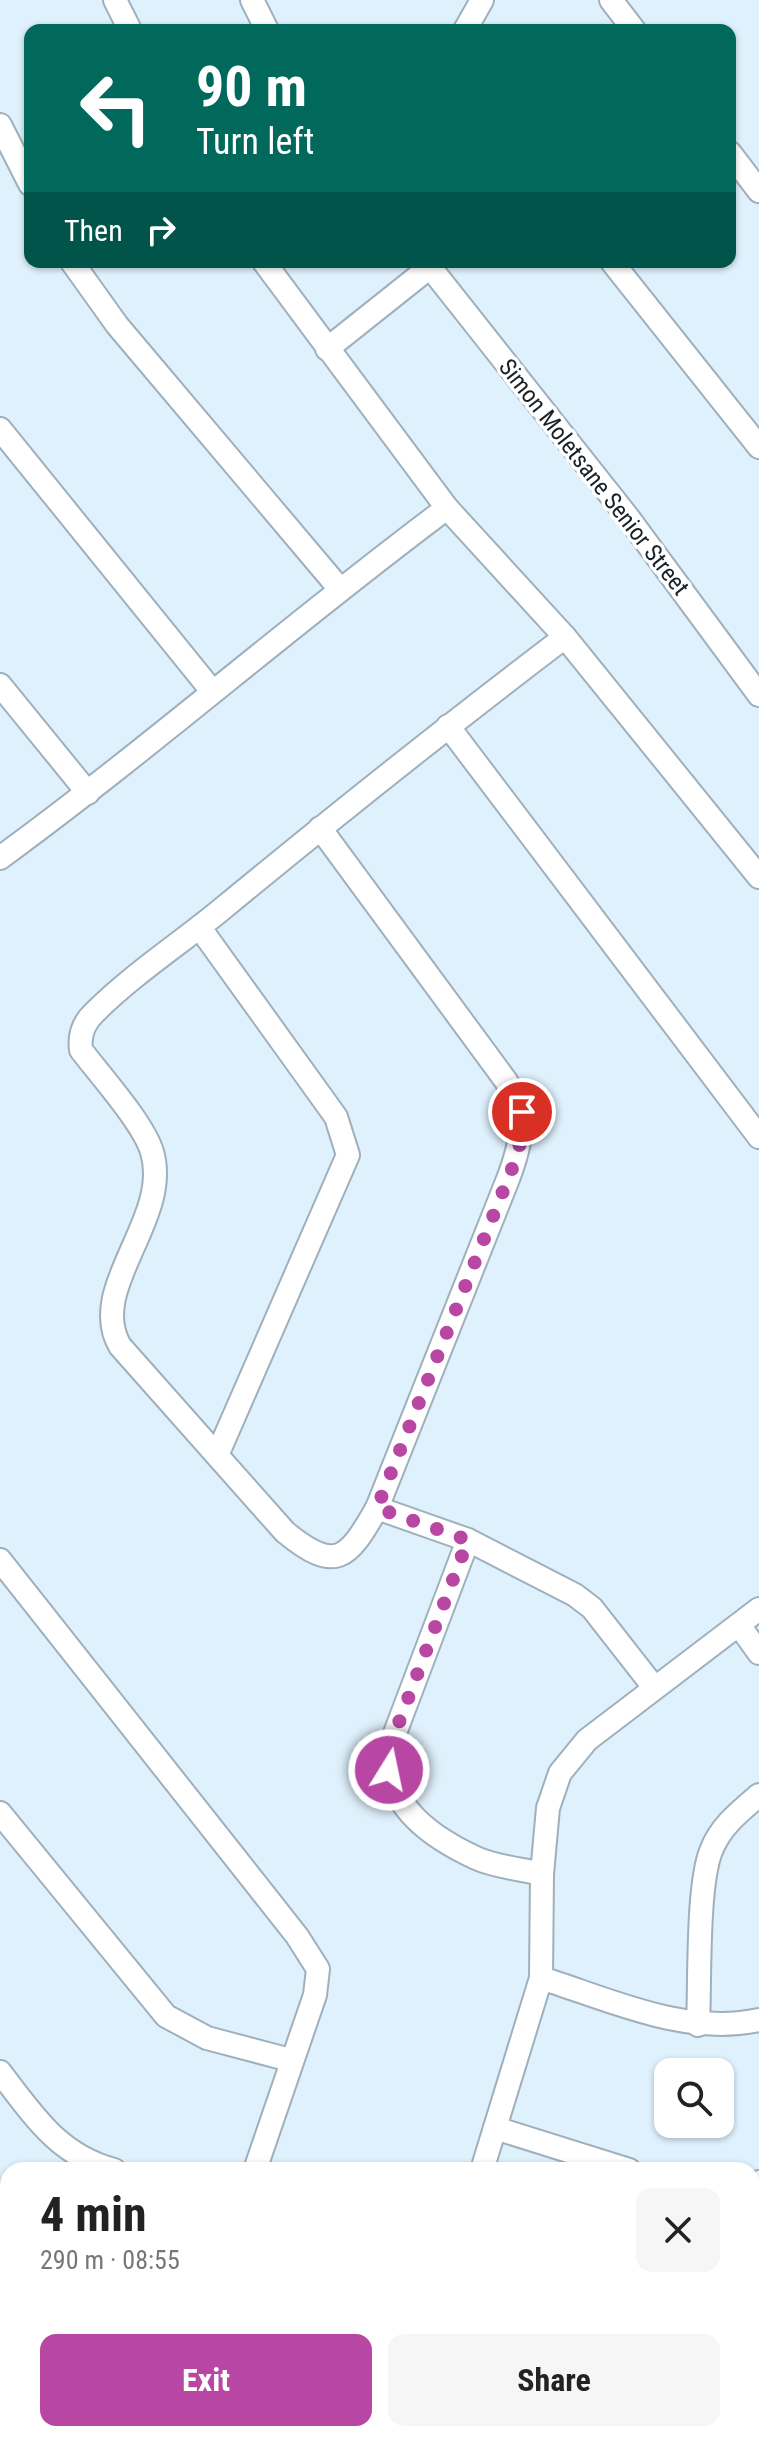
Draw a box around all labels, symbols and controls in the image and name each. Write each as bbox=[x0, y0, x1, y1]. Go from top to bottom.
text: 90 m bbox=[196, 54, 307, 120]
icon: left bbox=[64, 56, 168, 160]
text: Turn left bbox=[196, 121, 314, 163]
icon: right bbox=[139, 208, 183, 252]
text: Then bbox=[64, 213, 123, 248]
street label: Simon Moletsane Senior Street bbox=[493, 353, 695, 601]
pin bbox=[488, 1078, 556, 1146]
icon: arrive bbox=[500, 1090, 544, 1134]
position arrow bbox=[347, 1728, 431, 1812]
map controls bbox=[654, 2058, 734, 2138]
button: search bbox=[654, 2058, 734, 2138]
text: 4 min bbox=[40, 2186, 147, 2243]
button: close bbox=[636, 2188, 720, 2272]
text: 290 m · 08:55 bbox=[40, 2245, 180, 2275]
button: Exit bbox=[40, 2334, 372, 2426]
button: Share bbox=[388, 2334, 720, 2426]

